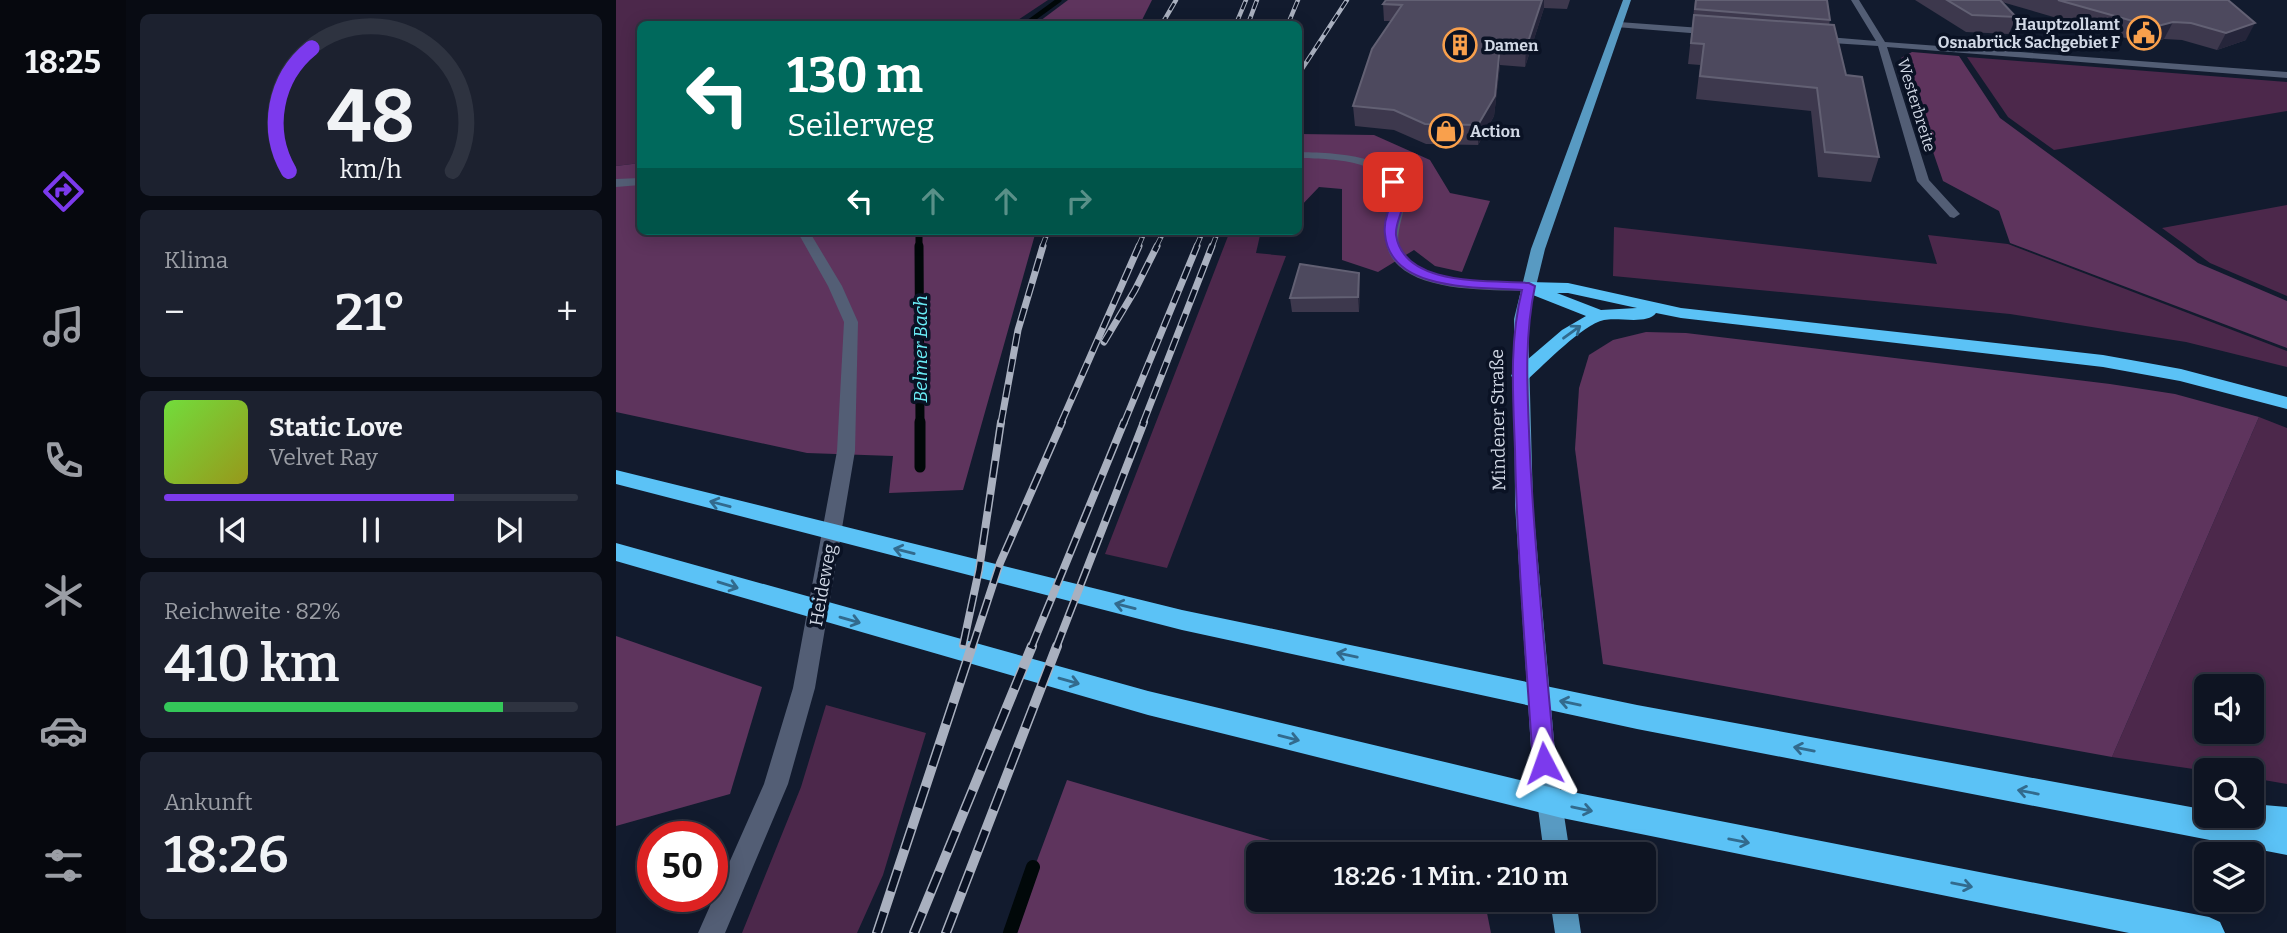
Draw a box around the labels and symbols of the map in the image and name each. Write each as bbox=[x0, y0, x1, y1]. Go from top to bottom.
public building icon: Hauptzollamt Osnabrück Sachgebiet F bbox=[2125, 14, 2163, 52]
place label: Hauptzollamt Osnabrück Sachgebiet F bbox=[1938, 15, 2121, 52]
building icon: Damen bbox=[1441, 26, 1479, 64]
place label: Damen bbox=[1484, 36, 1539, 55]
street label: Westerbreite bbox=[1893, 56, 1940, 154]
shop icon: Action bbox=[1427, 112, 1465, 150]
place label: Action bbox=[1470, 122, 1521, 141]
pin bbox=[1363, 152, 1423, 212]
water label: Belmer Bach bbox=[909, 295, 932, 403]
one-way arrow bbox=[1562, 324, 1581, 339]
street label: Mindener Straße bbox=[1486, 349, 1510, 491]
one-way arrow bbox=[709, 497, 732, 510]
street label: Heideweg bbox=[805, 542, 841, 628]
one-way arrow bbox=[894, 544, 916, 557]
one-way arrow bbox=[717, 580, 739, 593]
one-way arrow bbox=[1114, 599, 1137, 612]
one-way arrow bbox=[838, 614, 861, 627]
one-way arrow bbox=[1336, 648, 1359, 661]
one-way arrow bbox=[1057, 675, 1080, 688]
one-way arrow bbox=[1559, 695, 1582, 709]
position arrow bbox=[1507, 726, 1581, 800]
one-way arrow bbox=[1278, 732, 1300, 745]
one-way arrow bbox=[1794, 742, 1816, 756]
one-way arrow bbox=[2017, 785, 2040, 799]
one-way arrow bbox=[1570, 802, 1593, 816]
speed limit sign: 50 bbox=[637, 821, 728, 912]
one-way arrow bbox=[1727, 835, 1750, 848]
one-way arrow bbox=[1950, 878, 1973, 892]

